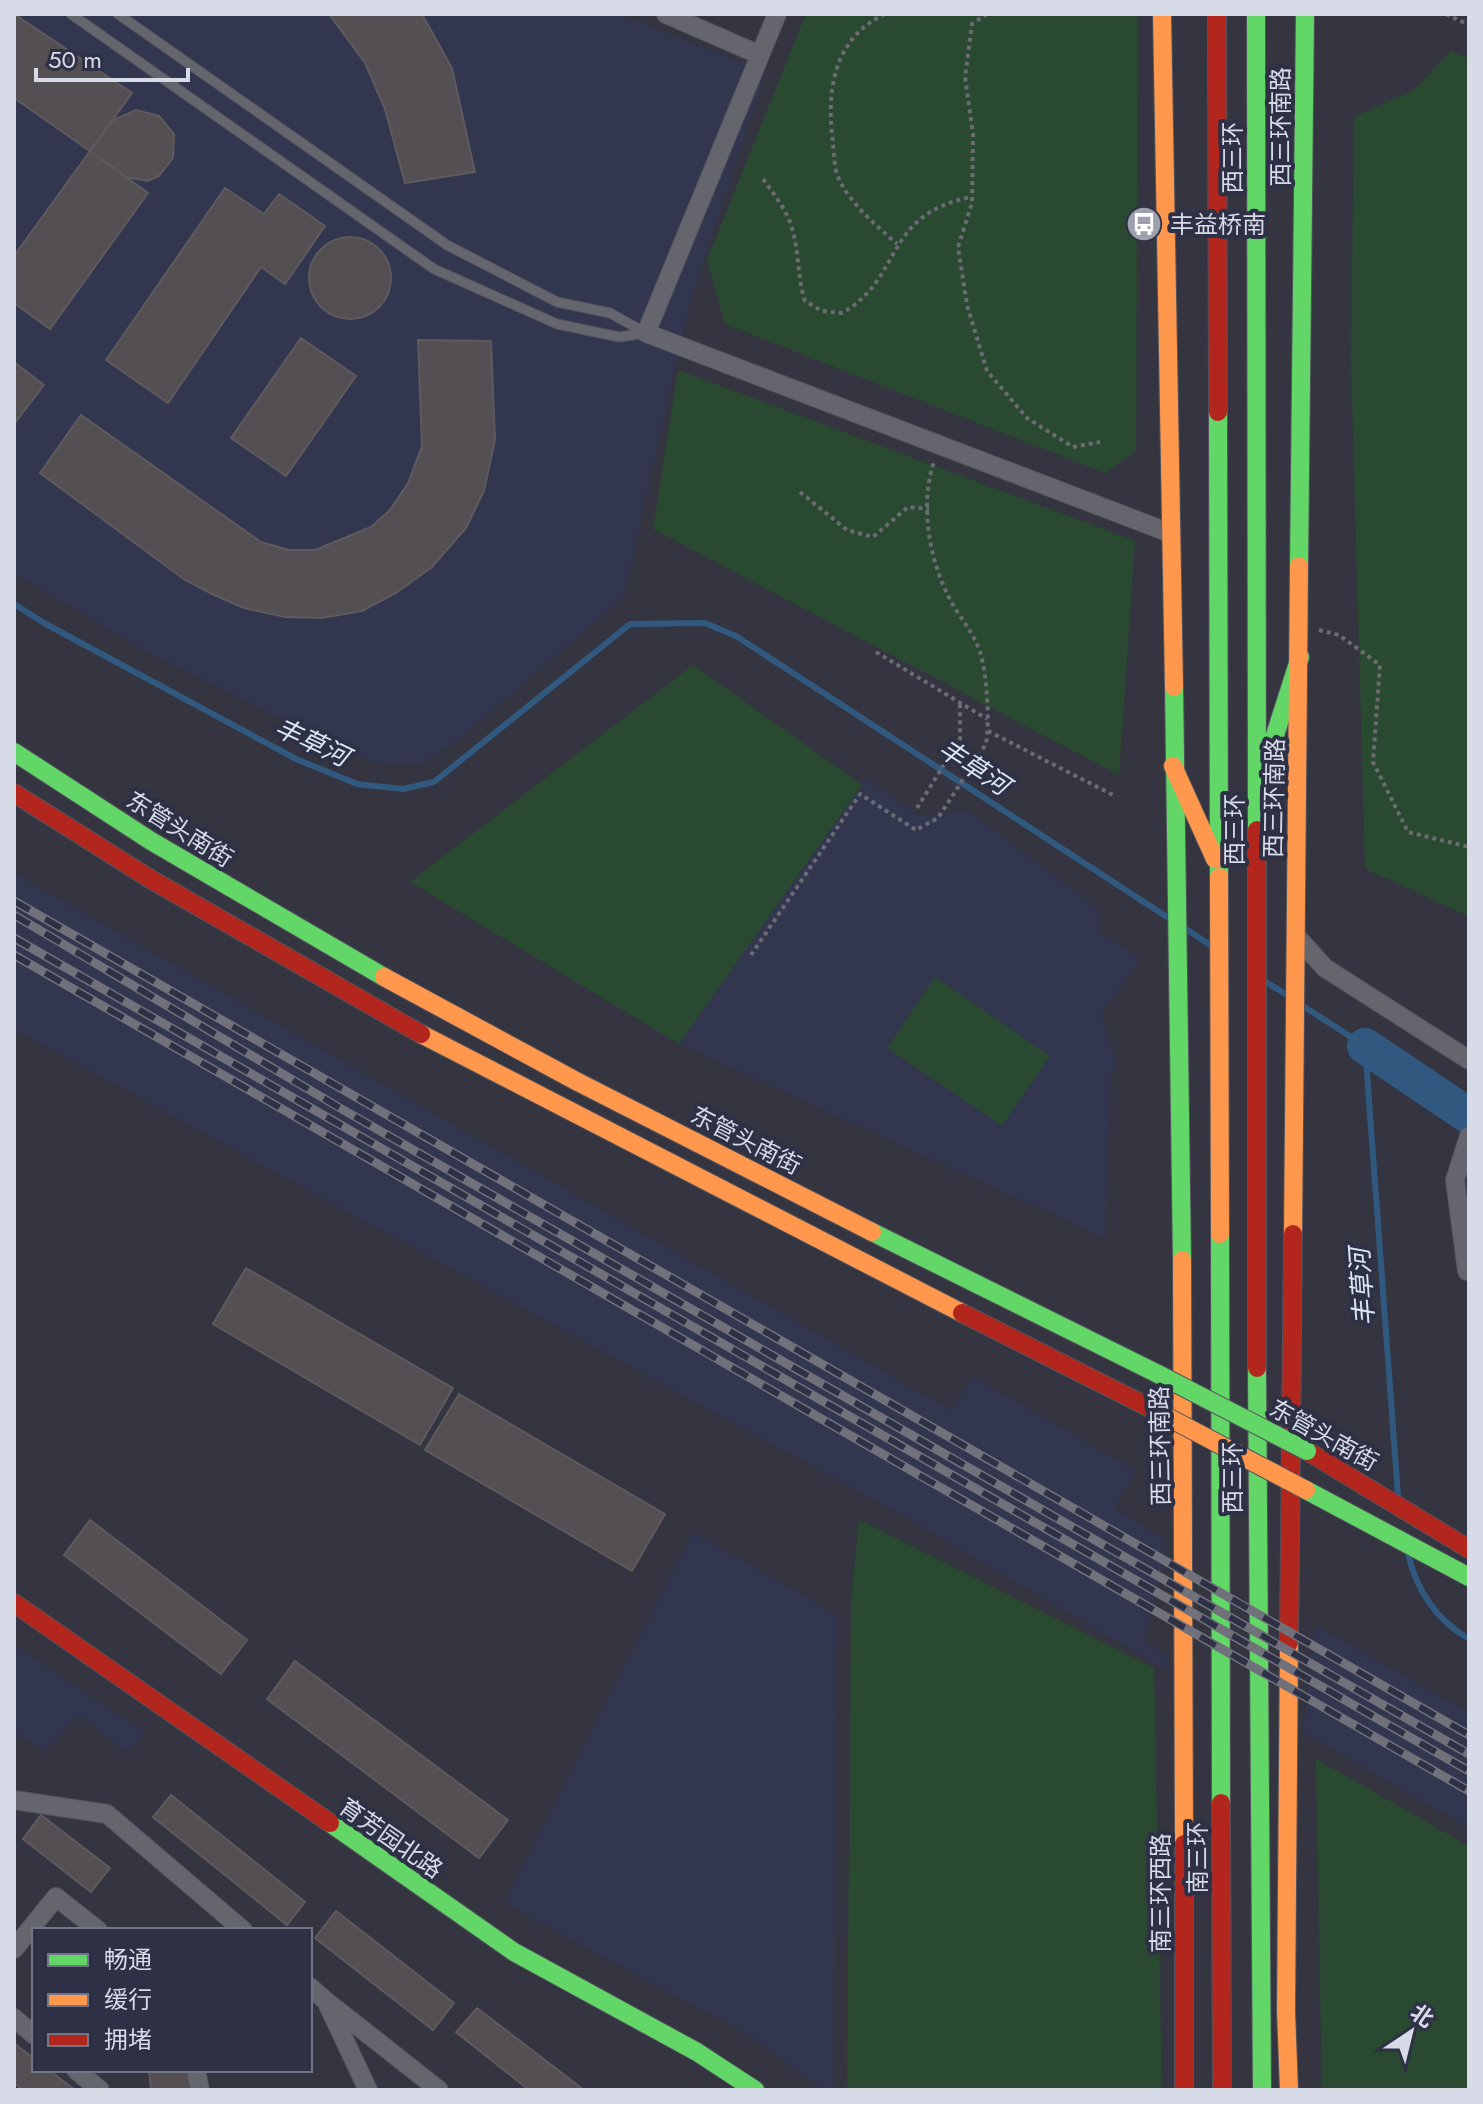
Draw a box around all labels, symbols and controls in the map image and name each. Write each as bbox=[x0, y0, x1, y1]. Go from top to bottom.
scale bar bbox=[36, 32, 188, 82]
text: 50 m bbox=[48, 42, 102, 77]
street label: 西三环南路 bbox=[1263, 67, 1298, 187]
street label: 西三环 bbox=[1215, 122, 1250, 194]
bus stop icon: 丰益桥南 bbox=[1125, 205, 1163, 243]
place label: 丰益桥南 bbox=[1170, 207, 1266, 242]
water label: 丰草河 bbox=[269, 708, 360, 778]
water label: 丰草河 bbox=[931, 730, 1021, 807]
street label: 西三环南路 bbox=[1255, 738, 1293, 858]
street label: 东管头南街 bbox=[120, 782, 240, 876]
street label: 西三环 bbox=[1217, 794, 1252, 866]
street label: 东管头南街 bbox=[685, 1097, 807, 1183]
water label: 丰草河 bbox=[1340, 1242, 1384, 1327]
street label: 西三环南路 bbox=[1141, 1386, 1179, 1506]
street label: 东管头南街 bbox=[1263, 1391, 1385, 1479]
street label: 西三环 bbox=[1215, 1442, 1250, 1514]
street label: 育芳园北路 bbox=[332, 1789, 450, 1887]
street label: 南三环 bbox=[1180, 1822, 1215, 1894]
street label: 南三环西路 bbox=[1143, 1833, 1178, 1953]
legend bbox=[32, 1928, 312, 2072]
text: 畅通 bbox=[104, 1942, 152, 1977]
text: 缓行 bbox=[104, 1982, 152, 2017]
north arrow bbox=[1371, 1992, 1451, 2072]
text: 北 bbox=[1404, 1996, 1441, 2035]
text: 拥堵 bbox=[104, 2022, 152, 2057]

